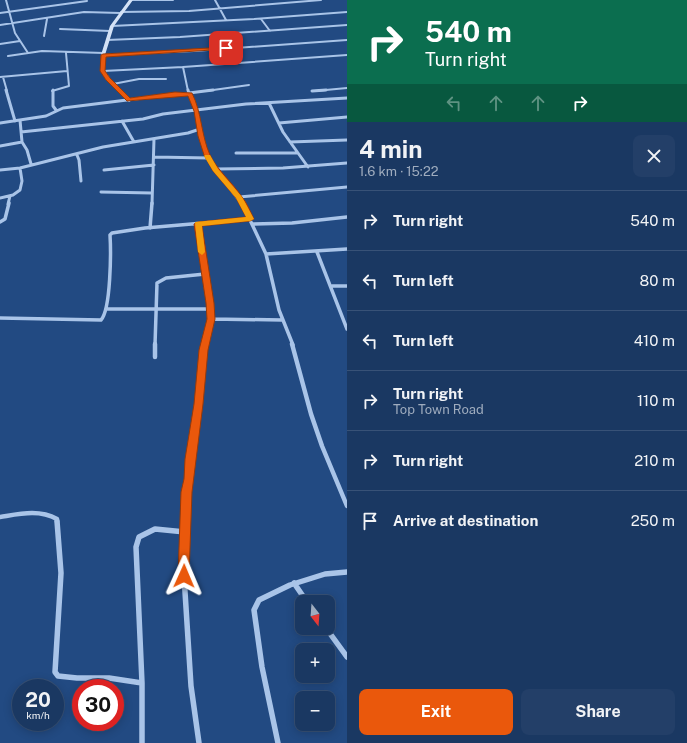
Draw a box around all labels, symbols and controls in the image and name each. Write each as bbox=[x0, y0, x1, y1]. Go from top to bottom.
text: 540 m bbox=[425, 15, 512, 48]
icon: right bbox=[359, 16, 411, 68]
pin bbox=[209, 31, 243, 65]
icon: arrive bbox=[215, 37, 237, 59]
text: Turn right bbox=[425, 49, 507, 70]
icon: left bbox=[443, 92, 465, 114]
icon: ahead bbox=[485, 92, 507, 114]
icon: ahead bbox=[527, 92, 549, 114]
icon: right bbox=[569, 92, 591, 114]
text: 4 min bbox=[359, 135, 422, 163]
button: close bbox=[633, 135, 675, 177]
text: 1.6 km · 15:22 bbox=[359, 164, 439, 179]
icon: right bbox=[359, 210, 381, 232]
text: Turn right bbox=[393, 212, 463, 229]
text: 540 m bbox=[630, 212, 675, 229]
icon: left bbox=[359, 270, 381, 292]
text: Turn left bbox=[393, 272, 454, 289]
text: 80 m bbox=[640, 272, 675, 289]
icon: left bbox=[359, 330, 381, 352]
text: Turn left bbox=[393, 332, 454, 349]
text: 410 m bbox=[634, 332, 675, 349]
text: Turn right bbox=[393, 385, 463, 402]
icon: right bbox=[359, 390, 381, 412]
text: 110 m bbox=[637, 392, 675, 409]
text: Top Town Road bbox=[393, 402, 484, 417]
icon: right bbox=[359, 450, 381, 472]
text: Turn right bbox=[393, 452, 463, 469]
text: 210 m bbox=[634, 452, 675, 469]
icon: arrive bbox=[359, 510, 381, 532]
text: Arrive at destination bbox=[393, 512, 538, 529]
text: 250 m bbox=[631, 512, 675, 529]
position arrow bbox=[163, 555, 205, 597]
north arrow bbox=[295, 595, 335, 635]
map controls bbox=[295, 595, 335, 731]
button: + bbox=[295, 643, 335, 683]
speed limit sign: 30 bbox=[72, 679, 124, 731]
text: 20 bbox=[25, 688, 51, 712]
button: Exit bbox=[359, 689, 513, 735]
button: Share bbox=[521, 689, 675, 735]
button: − bbox=[295, 691, 335, 731]
text: km/h bbox=[26, 709, 50, 721]

